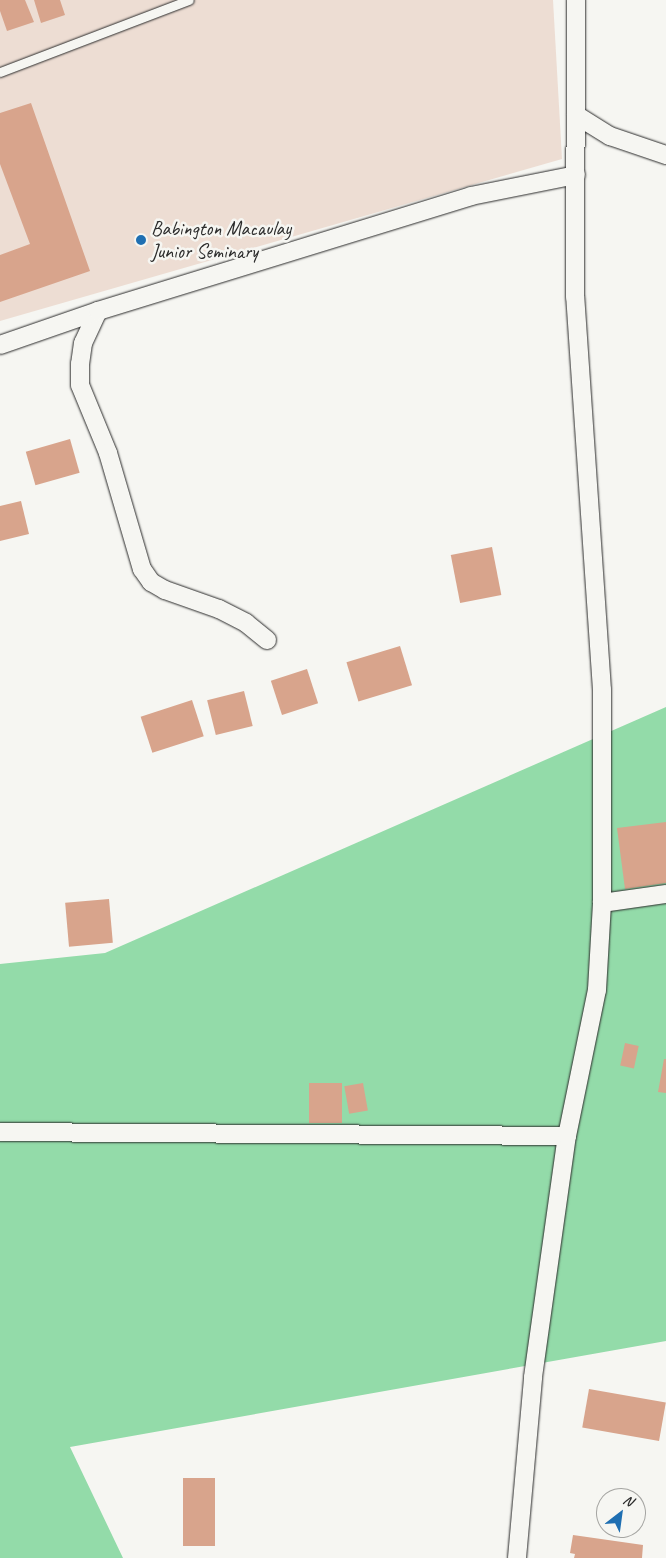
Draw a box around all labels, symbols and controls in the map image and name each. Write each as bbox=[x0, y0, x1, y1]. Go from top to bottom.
place label: Babington Macaulay Junior Seminary bbox=[151, 216, 291, 263]
marker: Babington Macaulay Junior Seminary bbox=[135, 234, 147, 246]
north arrow bbox=[596, 1488, 646, 1538]
text: N bbox=[620, 1491, 636, 1510]

